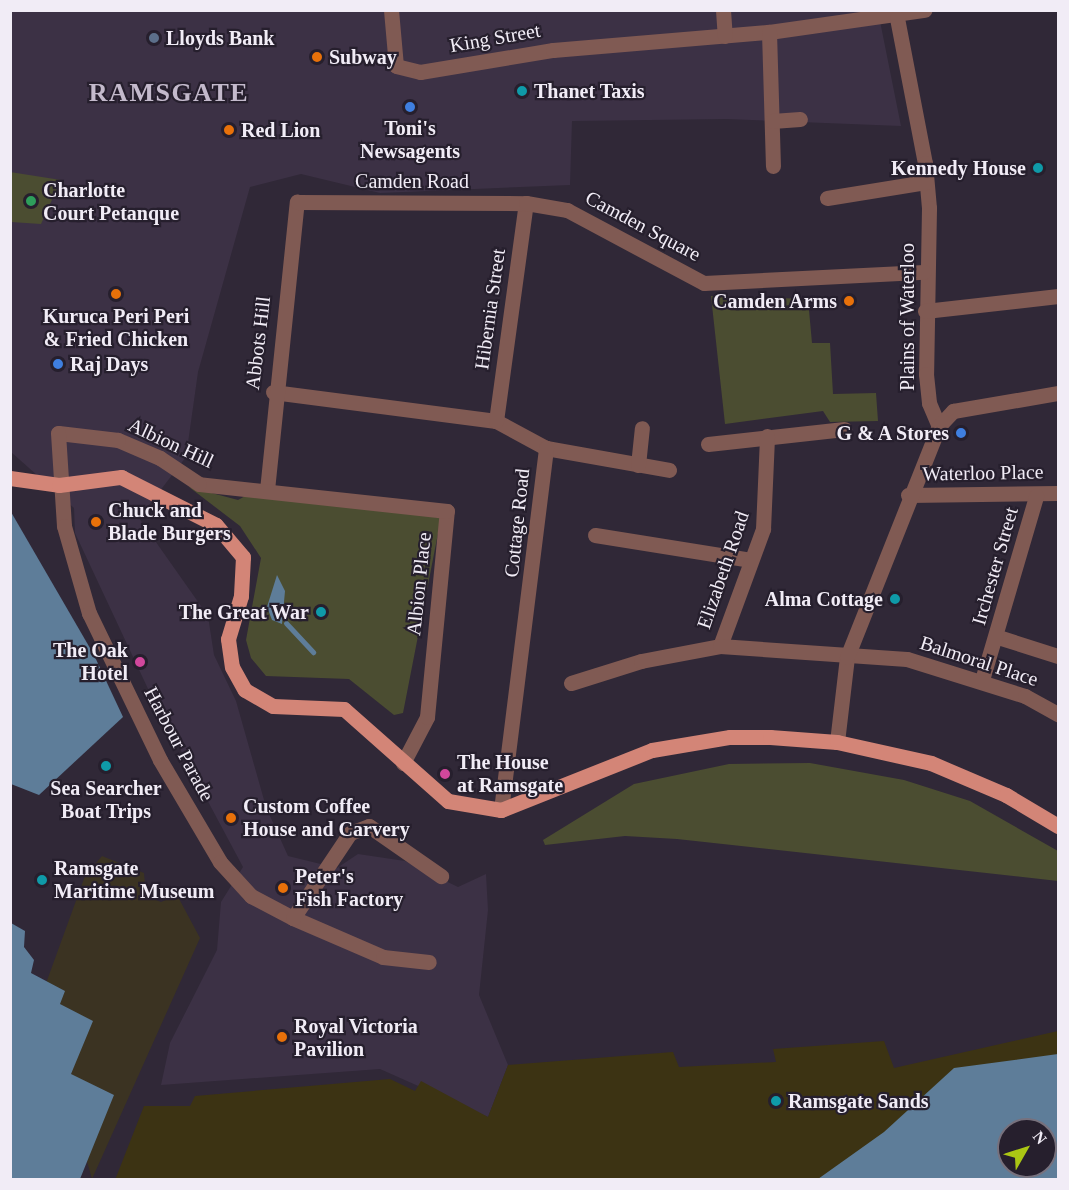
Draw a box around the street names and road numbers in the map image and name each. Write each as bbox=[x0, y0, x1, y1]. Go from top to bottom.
street label: King Street bbox=[448, 18, 542, 58]
street label: Camden Road bbox=[355, 169, 469, 193]
street label: Camden Square bbox=[581, 186, 705, 266]
street label: Plains of Waterloo bbox=[895, 243, 919, 391]
street label: Hibernia Street bbox=[470, 247, 510, 371]
street label: Abbots Hill bbox=[240, 295, 276, 391]
street label: Albion Hill bbox=[124, 413, 218, 473]
street label: Waterloo Place bbox=[922, 460, 1044, 486]
street label: Cottage Road bbox=[499, 467, 535, 579]
street label: Irchester Street bbox=[967, 504, 1023, 628]
street label: Elizabeth Road bbox=[692, 508, 754, 632]
street label: Albion Place bbox=[402, 531, 436, 637]
street label: Balmoral Place bbox=[917, 631, 1041, 691]
street label: Harbour Parade bbox=[139, 683, 219, 805]

